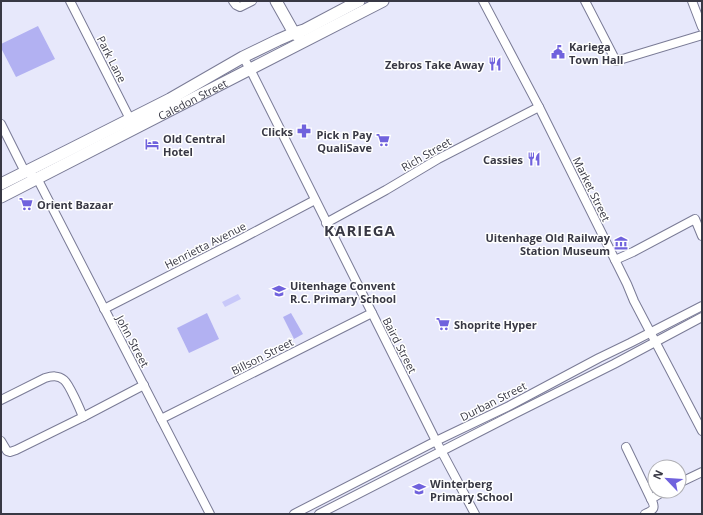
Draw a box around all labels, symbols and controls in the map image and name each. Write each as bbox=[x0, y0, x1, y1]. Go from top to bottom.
street label: Park Lane bbox=[94, 33, 130, 85]
place label: Kariega Town Hall bbox=[569, 39, 623, 67]
public building icon: Kariega Town Hall bbox=[550, 44, 566, 60]
restaurant icon: Zebros Take Away bbox=[487, 56, 503, 72]
place label: Zebros Take Away bbox=[385, 57, 485, 72]
street label: Caledon Street bbox=[155, 75, 229, 123]
pharmacy icon: Clicks bbox=[296, 123, 312, 139]
place label: Clicks bbox=[261, 124, 294, 139]
place label: Pick n Pay QualiSave bbox=[317, 127, 373, 155]
place label: Old Central Hotel bbox=[163, 131, 225, 159]
supermarket icon: Pick n Pay QualiSave bbox=[375, 132, 391, 148]
street label: Rich Street bbox=[398, 134, 454, 174]
hotel icon: Old Central Hotel bbox=[144, 136, 160, 152]
restaurant icon: Cassies bbox=[526, 151, 542, 167]
place label: Cassies bbox=[483, 152, 524, 167]
street label: Market Street bbox=[570, 154, 614, 224]
supermarket icon: Orient Bazaar bbox=[18, 196, 34, 212]
place label: Orient Bazaar bbox=[37, 197, 113, 212]
street label: Henrietta Avenue bbox=[162, 218, 248, 272]
district label: KARIEGA bbox=[324, 220, 396, 240]
place label: Uitenhage Old Railway Station Museum bbox=[486, 230, 611, 258]
museum icon: Uitenhage Old Railway Station Museum bbox=[613, 235, 629, 251]
place label: Uitenhage Convent R.C. Primary School bbox=[290, 278, 396, 306]
school or university icon: Uitenhage Convent R.C. Primary School bbox=[271, 283, 287, 299]
street label: John Street bbox=[113, 312, 153, 370]
street label: Baird Street bbox=[380, 315, 421, 376]
supermarket icon: Shoprite Hyper bbox=[435, 316, 451, 332]
place label: Shoprite Hyper bbox=[454, 317, 537, 332]
street label: Billson Street bbox=[228, 334, 296, 378]
street label: Durban Street bbox=[457, 378, 529, 424]
north arrow bbox=[647, 459, 687, 499]
text: N bbox=[649, 467, 666, 482]
place label: Winterberg Primary School bbox=[430, 476, 513, 504]
school or university icon: Winterberg Primary School bbox=[411, 481, 427, 497]

